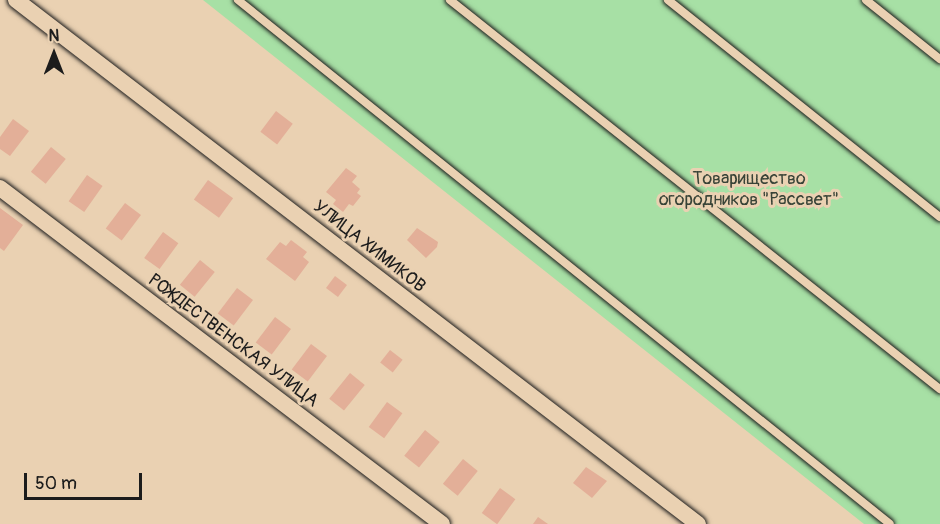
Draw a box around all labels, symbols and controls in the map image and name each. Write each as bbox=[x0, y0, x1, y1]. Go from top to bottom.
north arrow bbox=[24, 24, 84, 84]
text: N bbox=[49, 26, 59, 46]
park label: Товарищество огородников "Рассвет" bbox=[659, 169, 839, 212]
street label: УЛИЦА ХИМИКОВ bbox=[308, 196, 430, 298]
street label: РОЖДЕСТВЕНСКАЯ УЛИЦА bbox=[144, 270, 322, 412]
scale bar bbox=[27, 461, 146, 499]
text: 50 m bbox=[35, 472, 77, 495]

